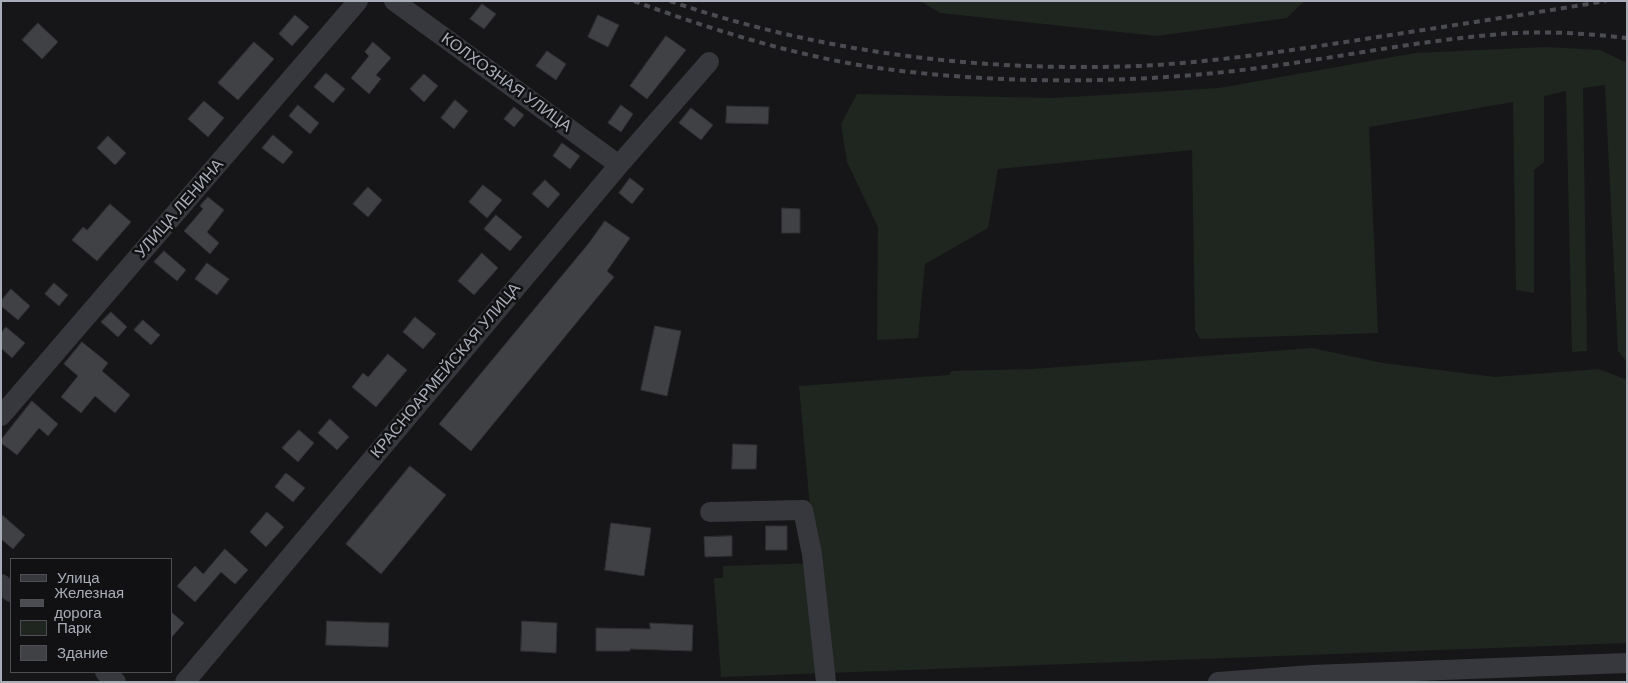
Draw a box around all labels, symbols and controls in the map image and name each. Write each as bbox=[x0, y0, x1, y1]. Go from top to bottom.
street label: КОЛХОЗНАЯ УЛИЦА bbox=[437, 29, 575, 137]
street label: УЛИЦА ЛЕНИНА bbox=[132, 156, 228, 262]
street label: КРАСНОАРМЕЙСКАЯ УЛИЦА bbox=[367, 280, 525, 462]
legend bbox=[10, 558, 172, 673]
text: Улица bbox=[57, 568, 100, 588]
text: Железная дорога bbox=[54, 583, 124, 623]
text: Парк bbox=[57, 618, 91, 638]
text: Здание bbox=[57, 643, 108, 663]

